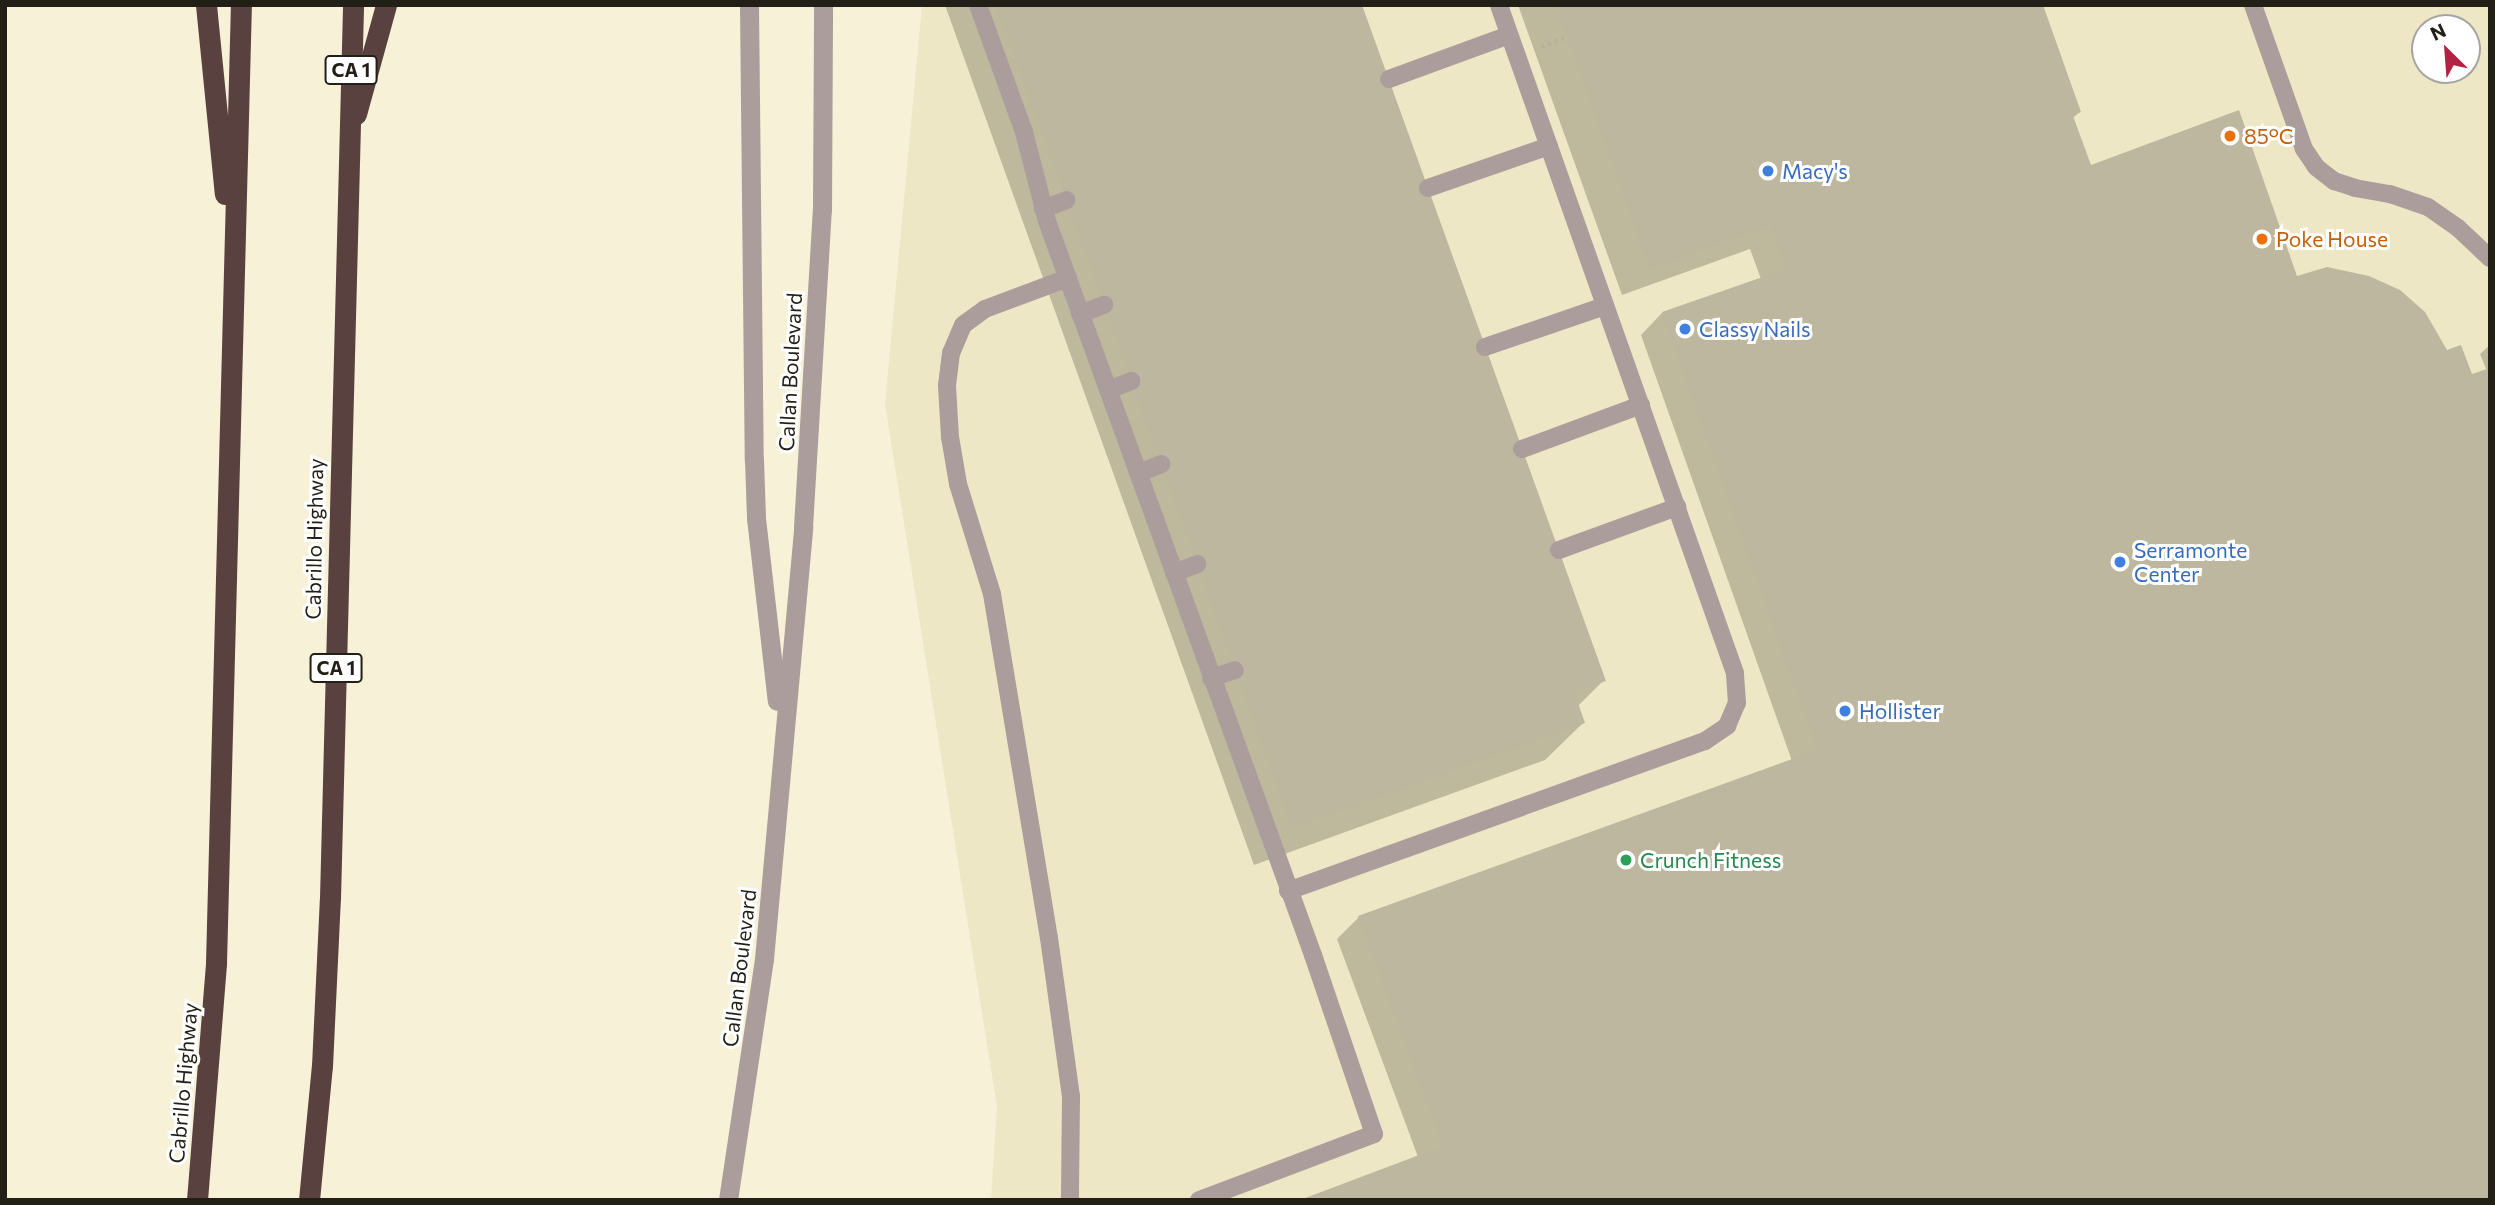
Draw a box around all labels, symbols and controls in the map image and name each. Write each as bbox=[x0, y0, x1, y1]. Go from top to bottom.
north arrow bbox=[2411, 14, 2481, 84]
text: N bbox=[2426, 18, 2449, 45]
road number: CA 1 bbox=[323, 54, 379, 86]
place label: 85°C bbox=[2244, 123, 2293, 149]
marker: 85°C bbox=[2222, 128, 2238, 144]
place label: Macy's bbox=[1782, 158, 1848, 184]
marker: Macy's bbox=[1760, 163, 1776, 179]
place label: Poke House bbox=[2276, 226, 2388, 252]
marker: Poke House bbox=[2254, 231, 2270, 247]
street label: Callan Boulevard bbox=[773, 292, 807, 452]
place label: Classy Nails bbox=[1699, 316, 1811, 342]
marker: Classy Nails bbox=[1677, 321, 1693, 337]
street label: Cabrillo Highway bbox=[300, 458, 328, 620]
place label: Serramonte Center bbox=[2134, 537, 2247, 587]
marker: Serramonte Center bbox=[2112, 554, 2128, 570]
road number: CA 1 bbox=[308, 652, 364, 684]
place label: Hollister bbox=[1859, 698, 1941, 724]
marker: Hollister bbox=[1837, 703, 1853, 719]
place label: Crunch Fitness bbox=[1640, 847, 1781, 873]
marker: Crunch Fitness bbox=[1618, 852, 1634, 868]
street label: Callan Boulevard bbox=[717, 888, 761, 1048]
street label: Cabrillo Highway bbox=[163, 1002, 203, 1164]

